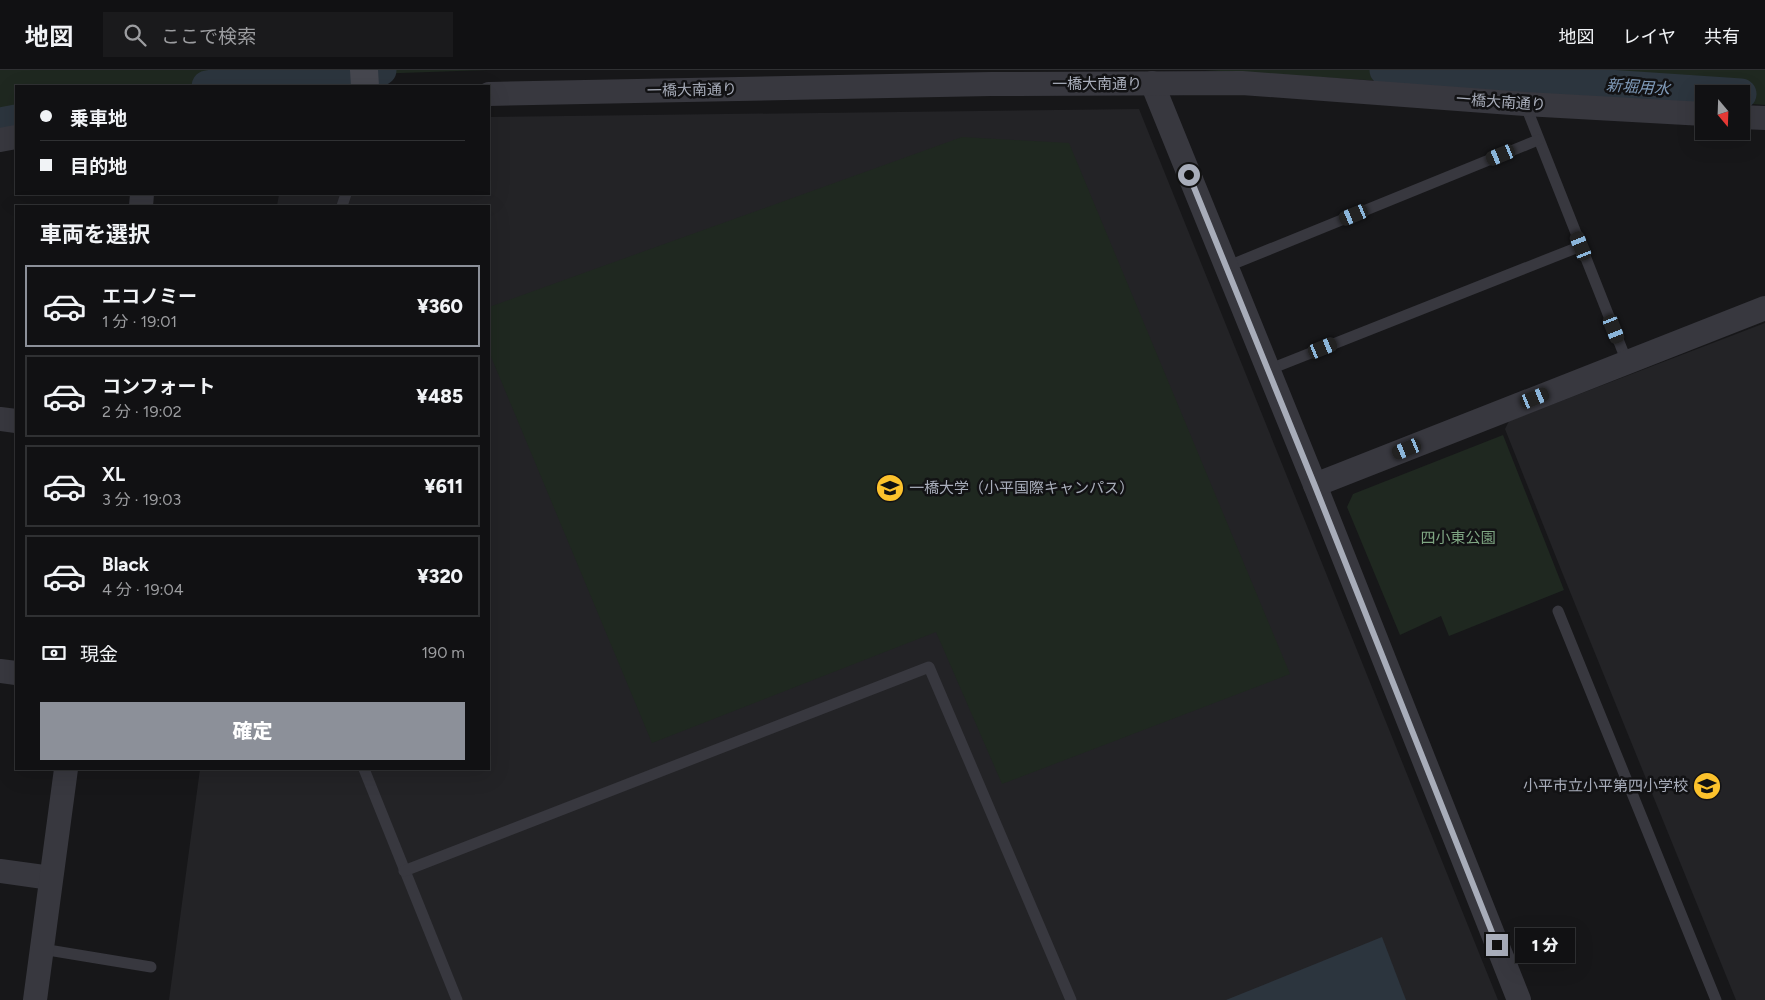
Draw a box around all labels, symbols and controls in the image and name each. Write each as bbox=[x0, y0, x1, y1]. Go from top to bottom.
search box bbox=[103, 12, 453, 57]
icon: search bbox=[121, 21, 149, 49]
text: 地図 bbox=[25, 22, 73, 51]
text: ここで検索 bbox=[161, 25, 256, 48]
text: 地図 bbox=[1559, 26, 1595, 48]
text: レイヤ bbox=[1623, 26, 1676, 48]
text: 共有 bbox=[1704, 26, 1740, 48]
street label: 一橋大南通り bbox=[1052, 75, 1142, 93]
water label: 新堀用水 bbox=[1605, 75, 1673, 99]
street label: 一橋大南通り bbox=[647, 80, 737, 100]
north arrow bbox=[1695, 85, 1750, 140]
map controls bbox=[1695, 85, 1750, 140]
street label: 一橋大南通り bbox=[1455, 90, 1547, 114]
text: 乗車地 bbox=[70, 107, 127, 130]
car bbox=[1484, 142, 1517, 168]
text: 目的地 bbox=[70, 155, 127, 178]
route start bbox=[1178, 164, 1200, 186]
car bbox=[1337, 202, 1370, 228]
text: 車両を選択 bbox=[40, 221, 150, 248]
car bbox=[1568, 229, 1593, 263]
icon: car bbox=[42, 284, 87, 329]
text: エコノミー bbox=[102, 285, 197, 308]
text: ¥360 bbox=[417, 295, 463, 318]
text: 1 分 · 19:01 bbox=[102, 312, 177, 331]
car bbox=[1601, 312, 1626, 346]
car bbox=[1306, 335, 1339, 361]
icon: car bbox=[42, 374, 87, 419]
text: コンフォート bbox=[102, 375, 215, 398]
text: ¥485 bbox=[416, 385, 463, 408]
car bbox=[1518, 385, 1551, 411]
text: 2 分 · 19:02 bbox=[102, 402, 182, 421]
car bbox=[1390, 436, 1423, 462]
text: XL bbox=[102, 463, 125, 486]
icon: car bbox=[42, 464, 87, 509]
school or university icon: 一橋大学（小平国際キャンパス） bbox=[875, 473, 905, 503]
text: ¥611 bbox=[424, 475, 463, 498]
place label: 一橋大学（小平国際キャンパス） bbox=[909, 479, 1134, 497]
text: 3 分 · 19:03 bbox=[102, 490, 181, 509]
park label: 四小東公園 bbox=[1420, 529, 1496, 547]
text: Black bbox=[102, 553, 149, 576]
icon: car bbox=[42, 554, 87, 599]
text: ¥320 bbox=[417, 565, 463, 588]
text: 4 分 · 19:04 bbox=[102, 580, 184, 599]
icon: cash bbox=[40, 639, 68, 667]
text: 現金 bbox=[80, 643, 118, 666]
text: 190 m bbox=[422, 643, 465, 662]
button: 確定 bbox=[40, 702, 465, 760]
school or university icon: 小平市立小平第四小学校 bbox=[1692, 771, 1722, 801]
place label: 小平市立小平第四小学校 bbox=[1523, 777, 1688, 795]
callout: 1 分 bbox=[1514, 928, 1574, 962]
route end bbox=[1486, 934, 1508, 956]
text: 1 分 bbox=[1532, 936, 1558, 955]

